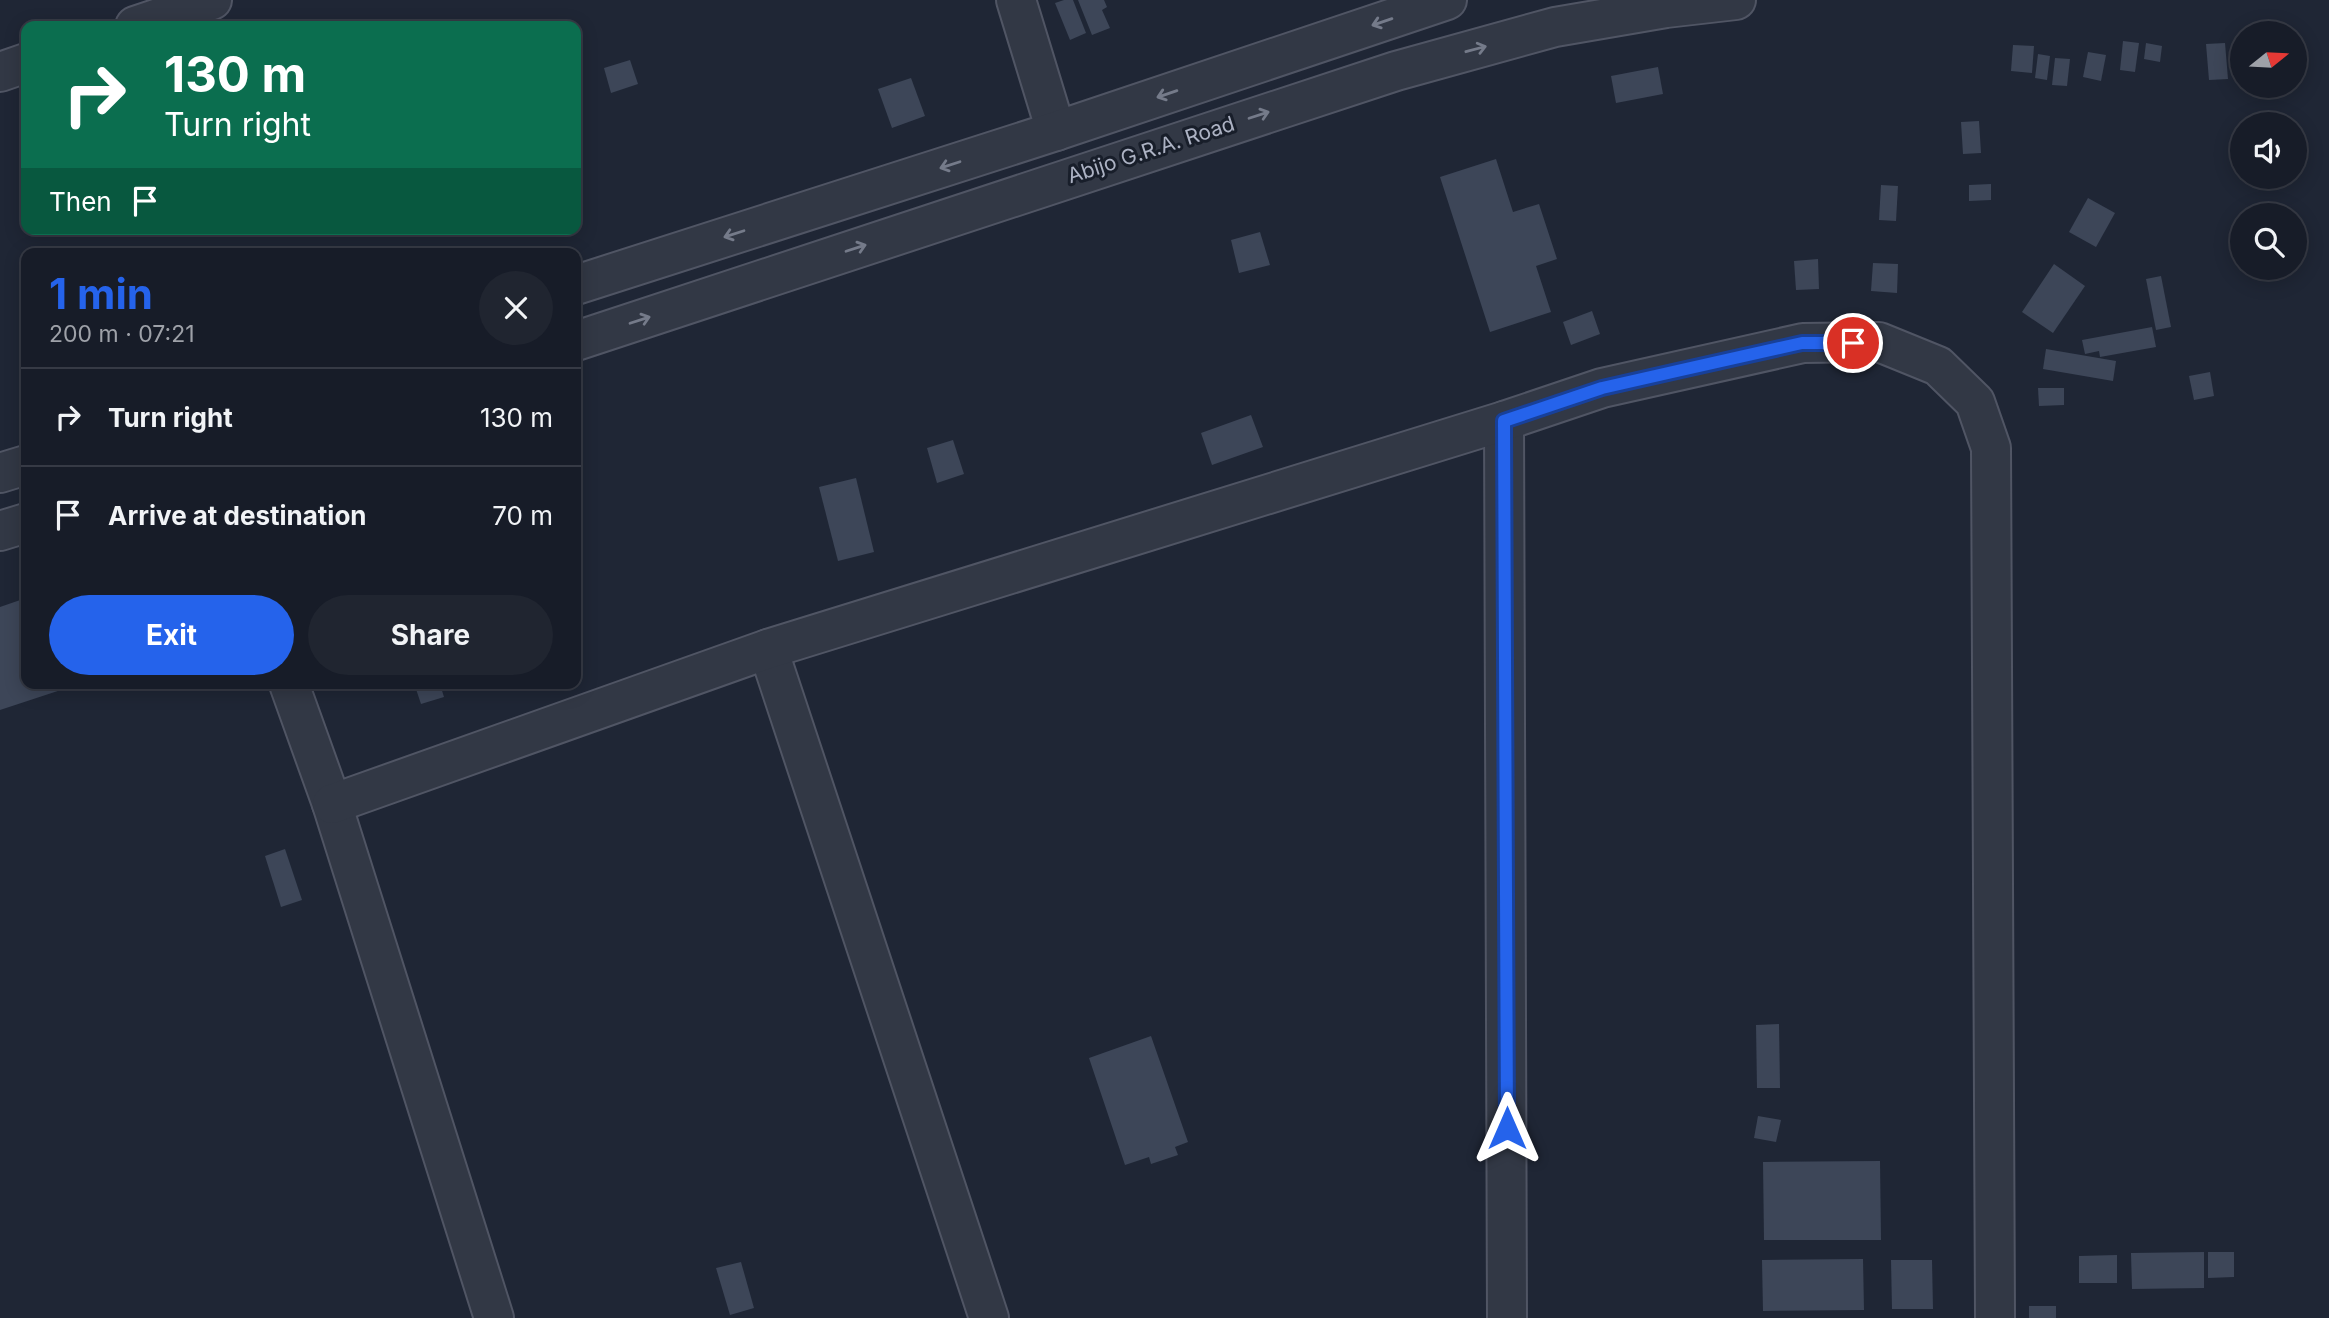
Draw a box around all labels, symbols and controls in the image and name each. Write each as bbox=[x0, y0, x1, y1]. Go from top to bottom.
one-way arrow bbox=[1372, 16, 1394, 29]
north arrow bbox=[2230, 21, 2306, 98]
map controls bbox=[2230, 21, 2307, 280]
one-way arrow bbox=[1465, 41, 1487, 54]
text: 130 m bbox=[164, 45, 306, 104]
icon: right bbox=[49, 49, 140, 140]
one-way arrow bbox=[1156, 89, 1178, 101]
text: Turn right bbox=[164, 105, 311, 144]
one-way arrow bbox=[1247, 108, 1269, 120]
street label: Abijo G.R.A. Road bbox=[1064, 111, 1238, 188]
button: sound bbox=[2230, 112, 2307, 189]
one-way arrow bbox=[940, 159, 962, 172]
icon: arrive bbox=[126, 182, 164, 220]
text: Then bbox=[49, 186, 112, 217]
button: search bbox=[2230, 203, 2307, 280]
one-way arrow bbox=[723, 229, 745, 242]
one-way arrow bbox=[845, 241, 867, 253]
text: 1 min bbox=[49, 268, 153, 319]
button: close bbox=[479, 271, 553, 345]
one-way arrow bbox=[629, 312, 651, 325]
pin bbox=[1823, 313, 1883, 373]
text: 200 m · 07:21 bbox=[49, 320, 195, 348]
icon: arrive bbox=[1834, 324, 1872, 362]
icon: right bbox=[49, 398, 87, 436]
text: Turn right bbox=[108, 402, 233, 433]
text: 130 m bbox=[480, 402, 553, 433]
icon: arrive bbox=[49, 496, 87, 534]
text: Arrive at destination bbox=[108, 500, 367, 531]
text: 70 m bbox=[492, 500, 553, 531]
button: Exit bbox=[49, 595, 294, 675]
button: Share bbox=[308, 595, 553, 675]
position arrow bbox=[1470, 1091, 1544, 1165]

